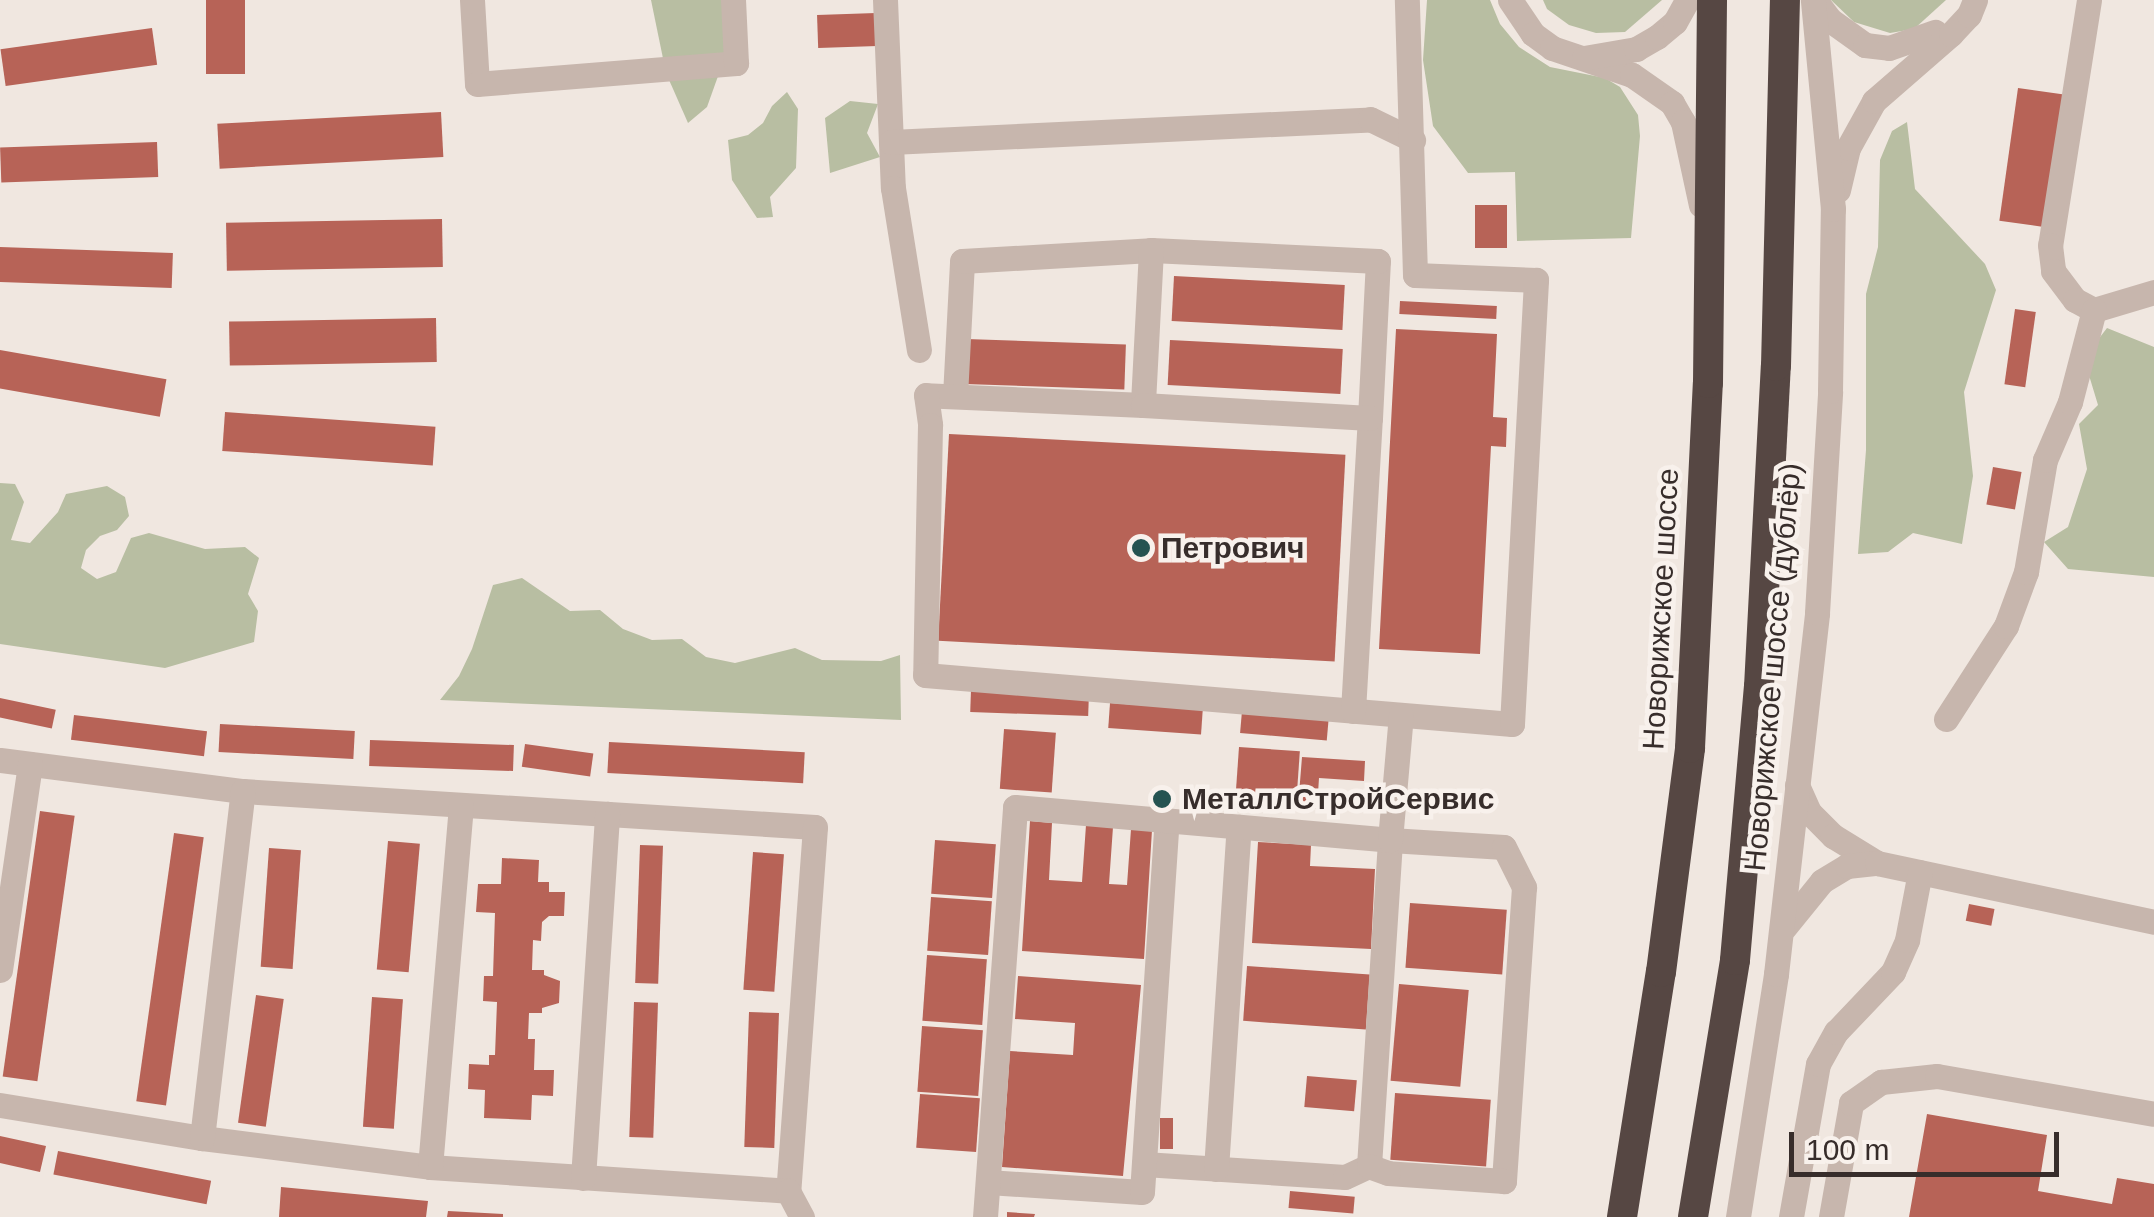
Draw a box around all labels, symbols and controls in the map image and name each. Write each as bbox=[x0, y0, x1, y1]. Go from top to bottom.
street label: Новорижское шоссе (дублёр) bbox=[1737, 461, 1809, 873]
street label: Новорижское шоссе bbox=[1636, 467, 1686, 751]
place label: Петрович bbox=[1161, 530, 1304, 566]
marker: Петрович bbox=[1130, 537, 1152, 559]
place label: МеталлСтройСервис bbox=[1182, 781, 1494, 817]
marker: МеталлСтройСервис bbox=[1151, 788, 1173, 810]
scale bar bbox=[1794, 1112, 2064, 1174]
text: 100 m bbox=[1806, 1133, 1889, 1166]

